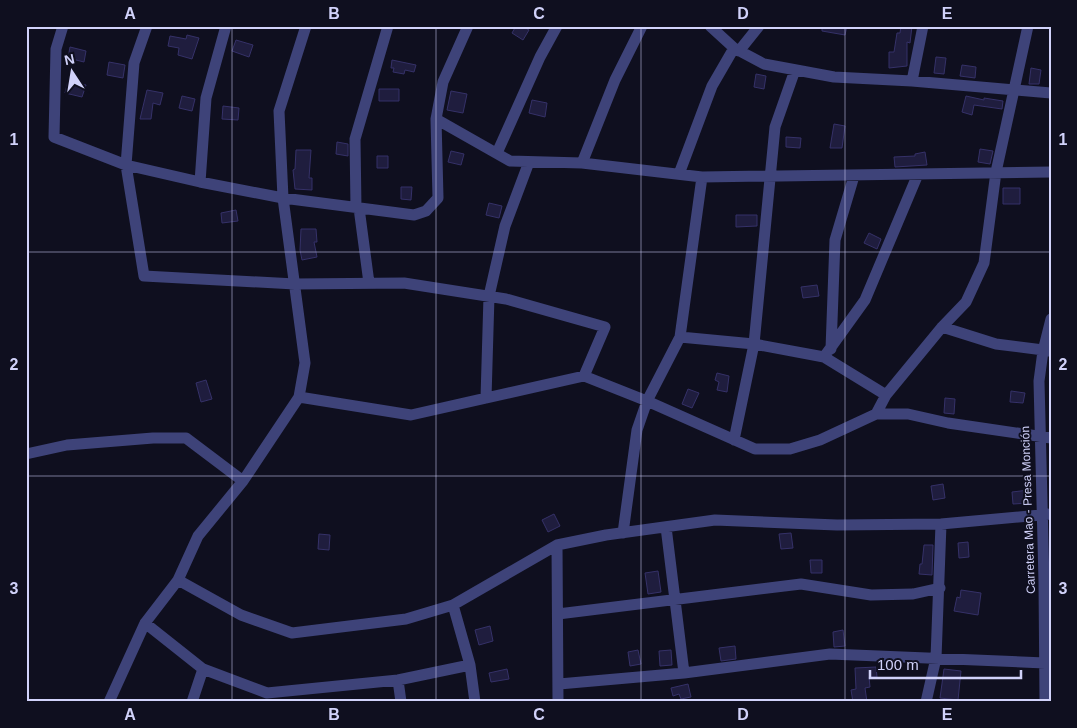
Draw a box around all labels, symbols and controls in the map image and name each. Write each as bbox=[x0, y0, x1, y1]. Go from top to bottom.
text: A bbox=[124, 5, 136, 22]
text: B bbox=[328, 5, 340, 22]
text: C bbox=[533, 5, 545, 22]
text: D bbox=[737, 5, 749, 22]
text: E bbox=[942, 5, 953, 22]
north arrow bbox=[48, 48, 98, 98]
text: N bbox=[63, 50, 76, 68]
text: 1 bbox=[10, 131, 19, 148]
text: 1 bbox=[1059, 131, 1068, 148]
text: 2 bbox=[10, 356, 19, 373]
text: 2 bbox=[1059, 356, 1068, 373]
street label: Carretera Mao - Presa Monción bbox=[1018, 426, 1038, 594]
text: 3 bbox=[10, 580, 19, 597]
text: 3 bbox=[1059, 580, 1068, 597]
scale bar bbox=[870, 648, 1021, 680]
text: 100 m bbox=[877, 656, 919, 673]
text: A bbox=[124, 706, 136, 723]
text: B bbox=[328, 706, 340, 723]
text: C bbox=[533, 706, 545, 723]
text: D bbox=[737, 706, 749, 723]
text: E bbox=[942, 706, 953, 723]

